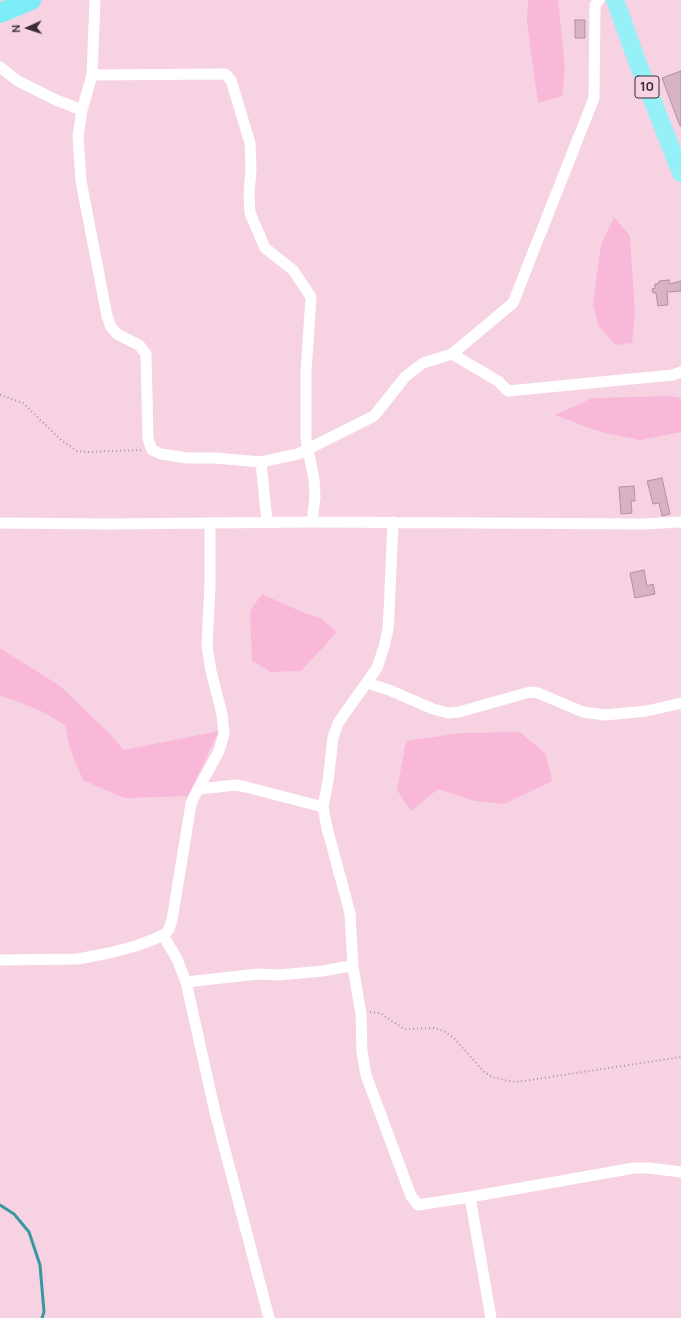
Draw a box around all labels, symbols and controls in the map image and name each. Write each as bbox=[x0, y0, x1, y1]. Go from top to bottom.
north arrow bbox=[8, 8, 48, 48]
text: N bbox=[8, 24, 23, 33]
road number: 10 bbox=[635, 76, 659, 98]

